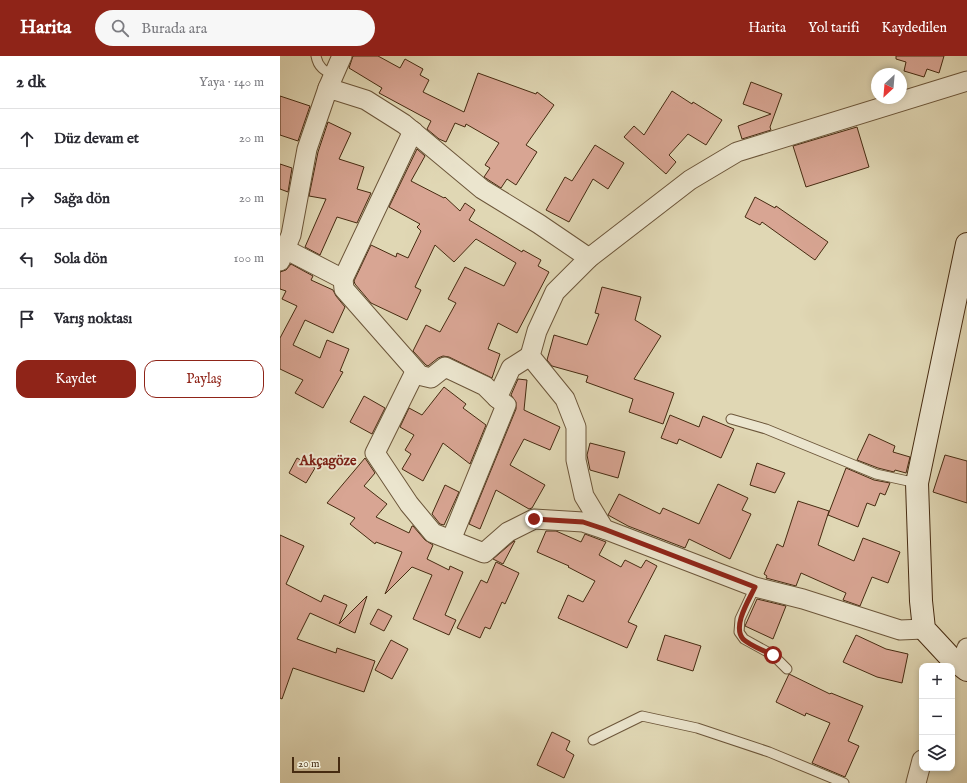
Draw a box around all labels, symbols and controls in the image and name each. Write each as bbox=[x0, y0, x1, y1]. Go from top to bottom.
search box bbox=[95, 10, 375, 46]
text: Harita bbox=[20, 16, 71, 40]
icon: search bbox=[109, 17, 131, 39]
text: Burada ara bbox=[141, 19, 207, 38]
text: Harita bbox=[748, 19, 786, 37]
text: Yol tarifi bbox=[808, 19, 860, 37]
text: Kaydedilen bbox=[882, 19, 947, 37]
north arrow bbox=[871, 68, 907, 104]
text: 2 dk bbox=[16, 72, 46, 93]
text: Yaya · 140 m bbox=[199, 74, 264, 91]
icon: ahead bbox=[16, 128, 38, 150]
text: Düz devam et bbox=[54, 129, 139, 148]
text: 20 m bbox=[239, 130, 264, 147]
icon: right bbox=[16, 188, 38, 210]
text: Sağa dön bbox=[54, 189, 110, 208]
text: 20 m bbox=[239, 190, 264, 207]
icon: left bbox=[16, 248, 38, 270]
text: Sola dön bbox=[54, 249, 108, 268]
text: 100 m bbox=[234, 250, 264, 267]
icon: arrive bbox=[16, 308, 38, 330]
text: Varış noktası bbox=[54, 309, 132, 328]
button: Kaydet bbox=[16, 360, 136, 398]
button: Paylaş bbox=[144, 360, 264, 398]
district label: Akçagöze bbox=[299, 452, 357, 470]
route end bbox=[525, 510, 543, 528]
route start bbox=[764, 646, 782, 664]
map controls bbox=[919, 663, 955, 771]
button: + bbox=[919, 663, 955, 699]
button: − bbox=[919, 699, 955, 735]
button: layers bbox=[919, 735, 955, 771]
scale bar bbox=[292, 755, 340, 774]
text: 20 m bbox=[298, 757, 319, 771]

